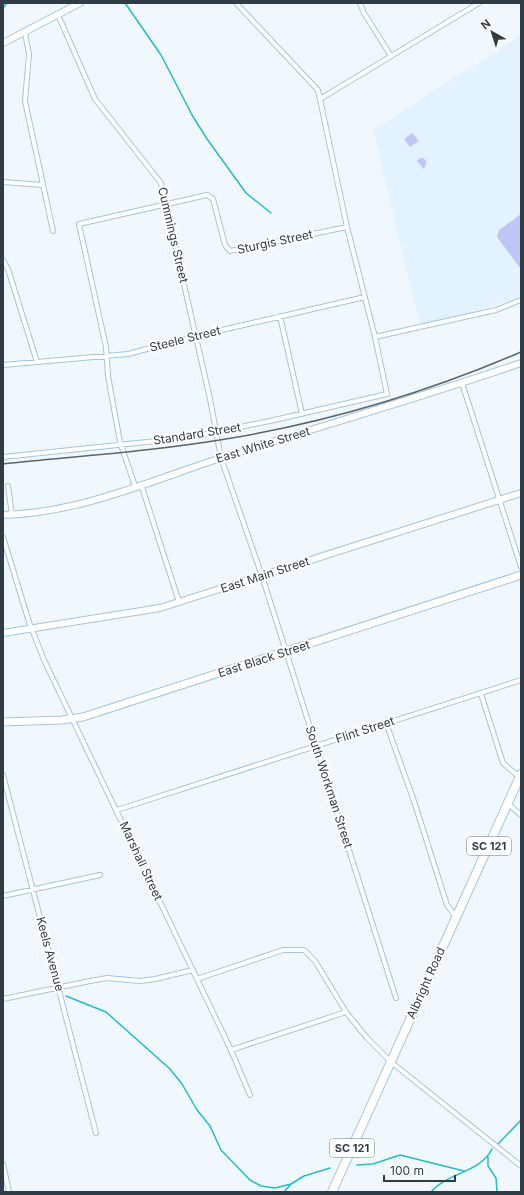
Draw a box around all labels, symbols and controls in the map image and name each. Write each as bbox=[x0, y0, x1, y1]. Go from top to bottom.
north arrow bbox=[472, 12, 512, 52]
text: N bbox=[478, 16, 493, 32]
street label: Cummings Street bbox=[155, 186, 192, 284]
street label: Sturgis Street bbox=[236, 226, 314, 257]
street label: Steele Street bbox=[148, 322, 222, 355]
street label: Standard Street bbox=[152, 419, 242, 448]
street label: East White Street bbox=[214, 423, 312, 466]
street label: East Main Street bbox=[219, 553, 311, 596]
street label: East Black Street bbox=[216, 637, 312, 680]
street label: Flint Street bbox=[333, 713, 396, 746]
street label: South Workman Street bbox=[303, 724, 356, 850]
street label: Marshall Street bbox=[117, 819, 166, 903]
road number: SC 121 bbox=[467, 837, 511, 855]
street label: Keels Avenue bbox=[33, 915, 68, 993]
street label: Albright Road bbox=[403, 945, 448, 1021]
road number: SC 121 bbox=[330, 1139, 374, 1157]
scale bar bbox=[384, 1157, 455, 1183]
text: 100 m bbox=[390, 1163, 424, 1178]

